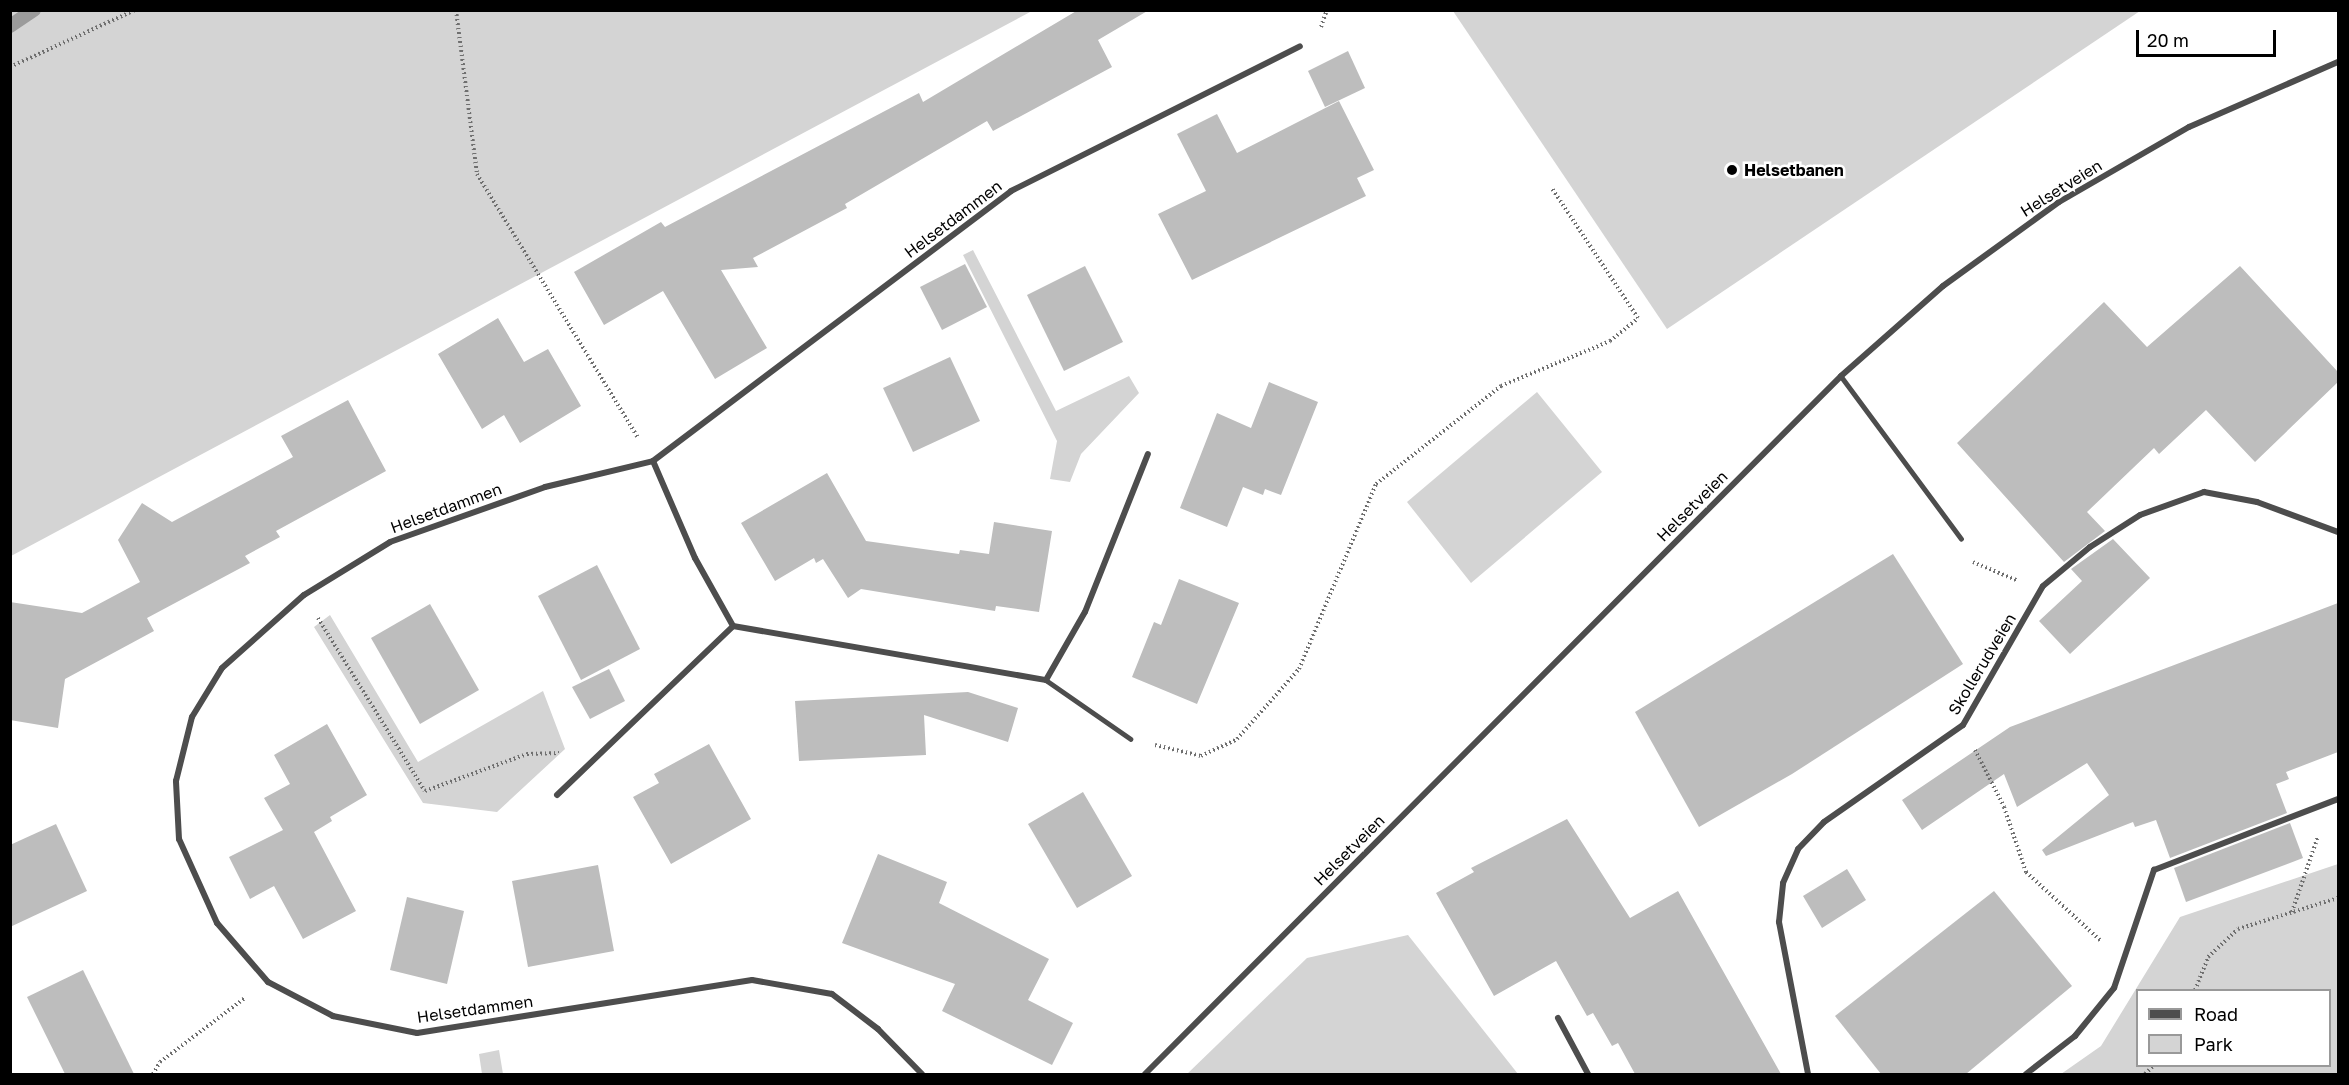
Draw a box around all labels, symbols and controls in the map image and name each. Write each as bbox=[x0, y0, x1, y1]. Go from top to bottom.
scale bar bbox=[2139, 18, 2278, 56]
text: 20 m bbox=[2147, 29, 2189, 51]
street label: Helsetveien bbox=[2017, 155, 2105, 221]
place label: Helsetbanen bbox=[1744, 160, 1844, 180]
marker: Helsetbanen bbox=[1725, 163, 1739, 177]
street label: Helsetdammen bbox=[900, 176, 1006, 262]
street label: Helsetveien bbox=[1653, 467, 1731, 545]
street label: Helsetdammen bbox=[388, 479, 504, 537]
street label: Skollerudveien bbox=[1944, 610, 2020, 718]
street label: Helsetveien bbox=[1310, 811, 1388, 889]
legend bbox=[2136, 989, 2331, 1067]
street label: Helsetdammen bbox=[416, 991, 534, 1027]
text: Road bbox=[2194, 1003, 2238, 1025]
text: Park bbox=[2194, 1033, 2233, 1055]

